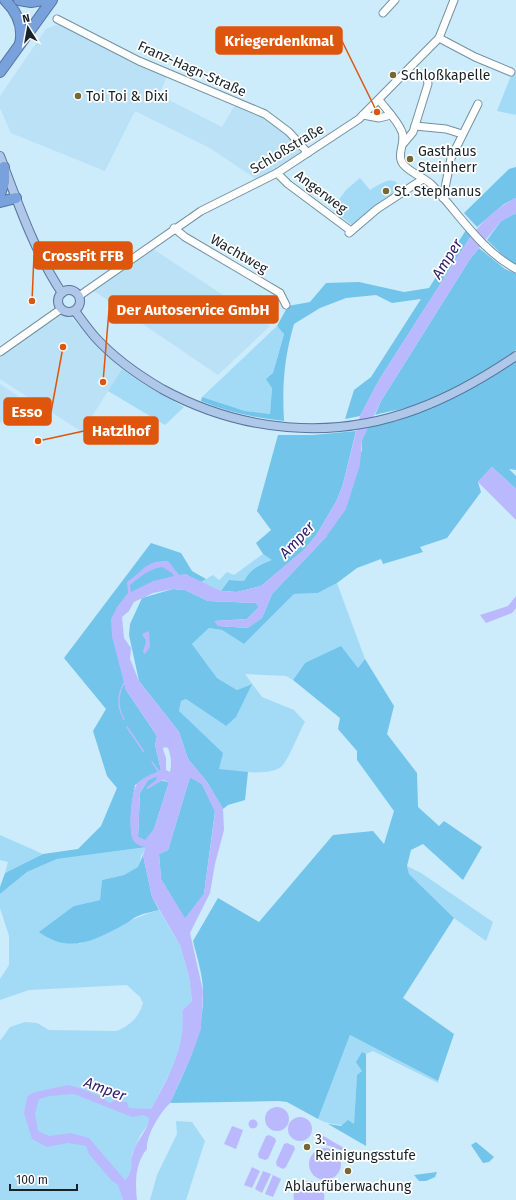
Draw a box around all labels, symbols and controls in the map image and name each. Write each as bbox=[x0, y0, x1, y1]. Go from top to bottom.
north arrow bbox=[8, 8, 48, 48]
text: N bbox=[21, 12, 31, 26]
callout: Kriegerdenkmal bbox=[216, 27, 342, 54]
text: Kriegerdenkmal bbox=[224, 32, 334, 50]
street label: Franz-Hagn-Straße bbox=[135, 37, 249, 101]
place label: Schloßkapelle bbox=[401, 67, 490, 84]
marker: Schloßkapelle bbox=[388, 70, 398, 80]
place label: Toi Toi & Dixi bbox=[86, 88, 168, 105]
marker: Toi Toi & Dixi bbox=[73, 91, 83, 101]
street label: Schloßstraße bbox=[247, 120, 327, 178]
place label: Gasthaus Steinherr bbox=[418, 143, 477, 176]
marker: Gasthaus Steinherr bbox=[405, 154, 415, 164]
street label: Angerweg bbox=[291, 167, 351, 218]
place label: St. Stephanus bbox=[394, 183, 481, 200]
marker: St. Stephanus bbox=[381, 186, 391, 196]
street label: Wachtweg bbox=[207, 231, 271, 278]
water label: Amper bbox=[427, 235, 467, 283]
callout: CrossFit FFB bbox=[34, 242, 132, 269]
text: CrossFit FFB bbox=[42, 247, 124, 265]
callout: Der Autoservice GmbH bbox=[109, 296, 278, 323]
text: Der Autoservice GmbH bbox=[117, 301, 269, 319]
callout: Esso bbox=[4, 398, 51, 425]
text: Esso bbox=[12, 403, 43, 421]
callout: Hatzlhof bbox=[84, 417, 158, 444]
text: Hatzlhof bbox=[92, 422, 152, 440]
water label: Amper bbox=[275, 517, 319, 563]
water label: Amper bbox=[81, 1073, 130, 1105]
place label: 3. Reinigungsstufe bbox=[315, 1131, 416, 1164]
marker: 3. Reinigungsstufe bbox=[302, 1142, 312, 1152]
scale bar bbox=[10, 1166, 77, 1192]
marker: Ablaufüberwachung bbox=[343, 1166, 353, 1176]
text: 100 m bbox=[16, 1173, 48, 1187]
place label: Ablaufüberwachung bbox=[285, 1178, 412, 1195]

